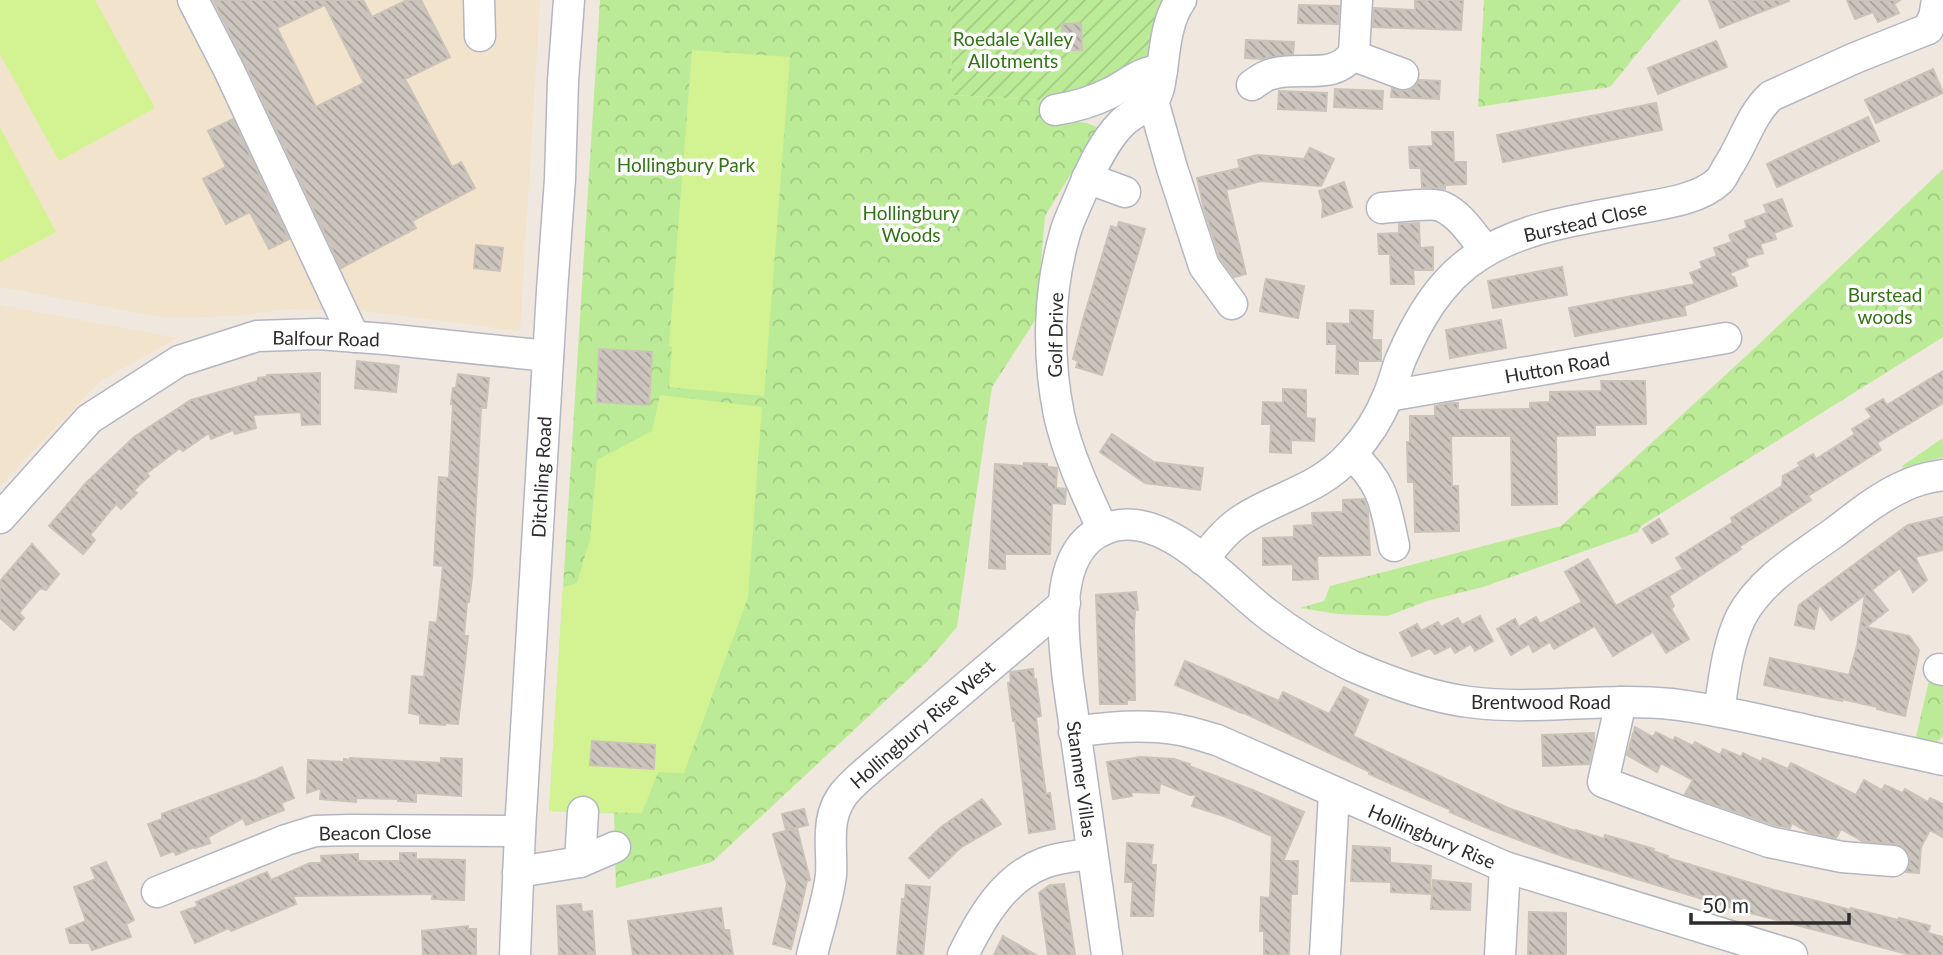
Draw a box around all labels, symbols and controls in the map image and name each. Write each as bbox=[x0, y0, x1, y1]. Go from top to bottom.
park label: Roedale Valley Allotments bbox=[953, 27, 1073, 72]
park label: Hollingbury Park bbox=[617, 153, 756, 176]
street label: Burstead Close bbox=[1521, 196, 1649, 246]
park label: Hollingbury Woods bbox=[863, 201, 960, 246]
park label: Burstead woods bbox=[1848, 283, 1922, 328]
street label: Golf Drive bbox=[1043, 292, 1067, 378]
street label: Balfour Road bbox=[272, 326, 380, 350]
street label: Hutton Road bbox=[1503, 346, 1611, 388]
street label: Ditchling Road bbox=[526, 416, 556, 538]
street label: Hollingbury Rise West bbox=[845, 655, 999, 793]
street label: Brentwood Road bbox=[1471, 690, 1611, 713]
street label: Stanmer Villas bbox=[1062, 719, 1102, 839]
street label: Hollingbury Rise bbox=[1365, 799, 1499, 873]
street label: Beacon Close bbox=[318, 820, 432, 844]
scale bar bbox=[1691, 881, 1848, 925]
text: 50 m bbox=[1702, 892, 1749, 917]

